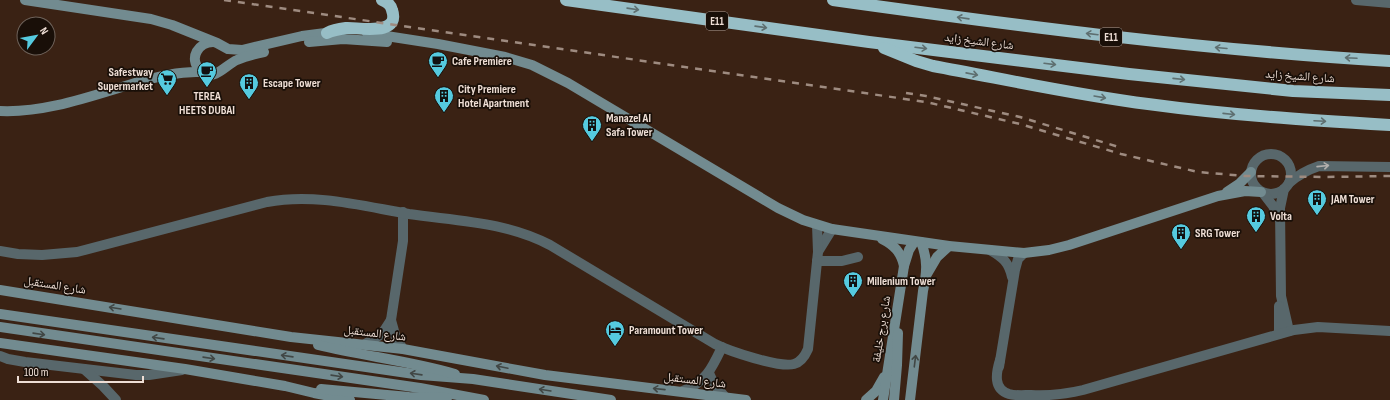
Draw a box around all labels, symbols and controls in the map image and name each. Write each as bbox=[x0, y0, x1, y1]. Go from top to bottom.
one-way arrow bbox=[626, 5, 639, 13]
road number: E11 bbox=[706, 12, 728, 30]
one-way arrow bbox=[957, 14, 970, 22]
north arrow bbox=[16, 16, 56, 56]
one-way arrow bbox=[755, 23, 768, 31]
text: N bbox=[37, 25, 51, 37]
road number: E11 bbox=[1100, 28, 1122, 46]
street label: شارع الشيخ زايد bbox=[943, 30, 1014, 53]
one-way arrow bbox=[1086, 30, 1099, 38]
one-way arrow bbox=[914, 45, 927, 52]
one-way arrow bbox=[1215, 45, 1228, 52]
cafe icon: Cafe Premiere bbox=[427, 50, 449, 78]
place label: Cafe Premiere bbox=[452, 54, 512, 69]
one-way arrow bbox=[1345, 55, 1358, 62]
cafe icon: TEREA HEETS DUBAI bbox=[196, 60, 218, 88]
one-way arrow bbox=[1043, 61, 1056, 68]
place label: Safestway Supermarket bbox=[98, 65, 153, 94]
street label: شارع الشيخ زايد bbox=[1265, 67, 1335, 86]
supermarket icon: Safestway Supermarket bbox=[156, 68, 178, 96]
one-way arrow bbox=[965, 70, 978, 78]
building icon: Escape Tower bbox=[238, 72, 260, 100]
place label: Escape Tower bbox=[263, 76, 321, 91]
one-way arrow bbox=[1172, 76, 1185, 83]
place label: City Premiere Hotel Apartment bbox=[458, 82, 529, 111]
building icon: City Premiere Hotel Apartment bbox=[433, 85, 455, 113]
place label: TEREA HEETS DUBAI bbox=[179, 89, 235, 118]
one-way arrow bbox=[1093, 93, 1106, 101]
one-way arrow bbox=[1222, 110, 1235, 118]
place label: Manazel Al Safa Tower bbox=[606, 111, 653, 140]
building icon: Manazel Al Safa Tower bbox=[581, 114, 603, 142]
one-way arrow bbox=[1313, 117, 1326, 124]
one-way arrow bbox=[1316, 162, 1329, 170]
building icon: JAM Tower bbox=[1306, 188, 1328, 216]
place label: JAM Tower bbox=[1330, 192, 1375, 207]
building icon: Volta bbox=[1245, 205, 1267, 233]
place label: Volta bbox=[1270, 209, 1292, 224]
building icon: SRG Tower bbox=[1170, 222, 1192, 250]
place label: SRG Tower bbox=[1195, 226, 1240, 241]
building icon: Millenium Tower bbox=[842, 270, 864, 298]
street label: شارع المستقبل bbox=[23, 273, 87, 298]
place label: Millenium Tower bbox=[867, 274, 936, 289]
street label: شارع برج خليفة bbox=[869, 295, 894, 364]
one-way arrow bbox=[109, 304, 122, 312]
hotel icon: Paramount Tower bbox=[604, 319, 626, 347]
street label: شارع المستقبل bbox=[343, 322, 407, 345]
place label: Paramount Tower bbox=[629, 323, 703, 338]
one-way arrow bbox=[32, 330, 45, 338]
one-way arrow bbox=[152, 334, 165, 342]
one-way arrow bbox=[281, 352, 294, 360]
one-way arrow bbox=[202, 354, 215, 362]
one-way arrow bbox=[911, 355, 918, 368]
scale bar bbox=[18, 358, 143, 384]
one-way arrow bbox=[496, 363, 509, 371]
text: 100 m bbox=[24, 365, 49, 380]
street label: شارع المستقبل bbox=[663, 369, 727, 392]
one-way arrow bbox=[410, 370, 423, 378]
one-way arrow bbox=[331, 372, 344, 380]
one-way arrow bbox=[653, 385, 666, 392]
one-way arrow bbox=[539, 386, 552, 394]

